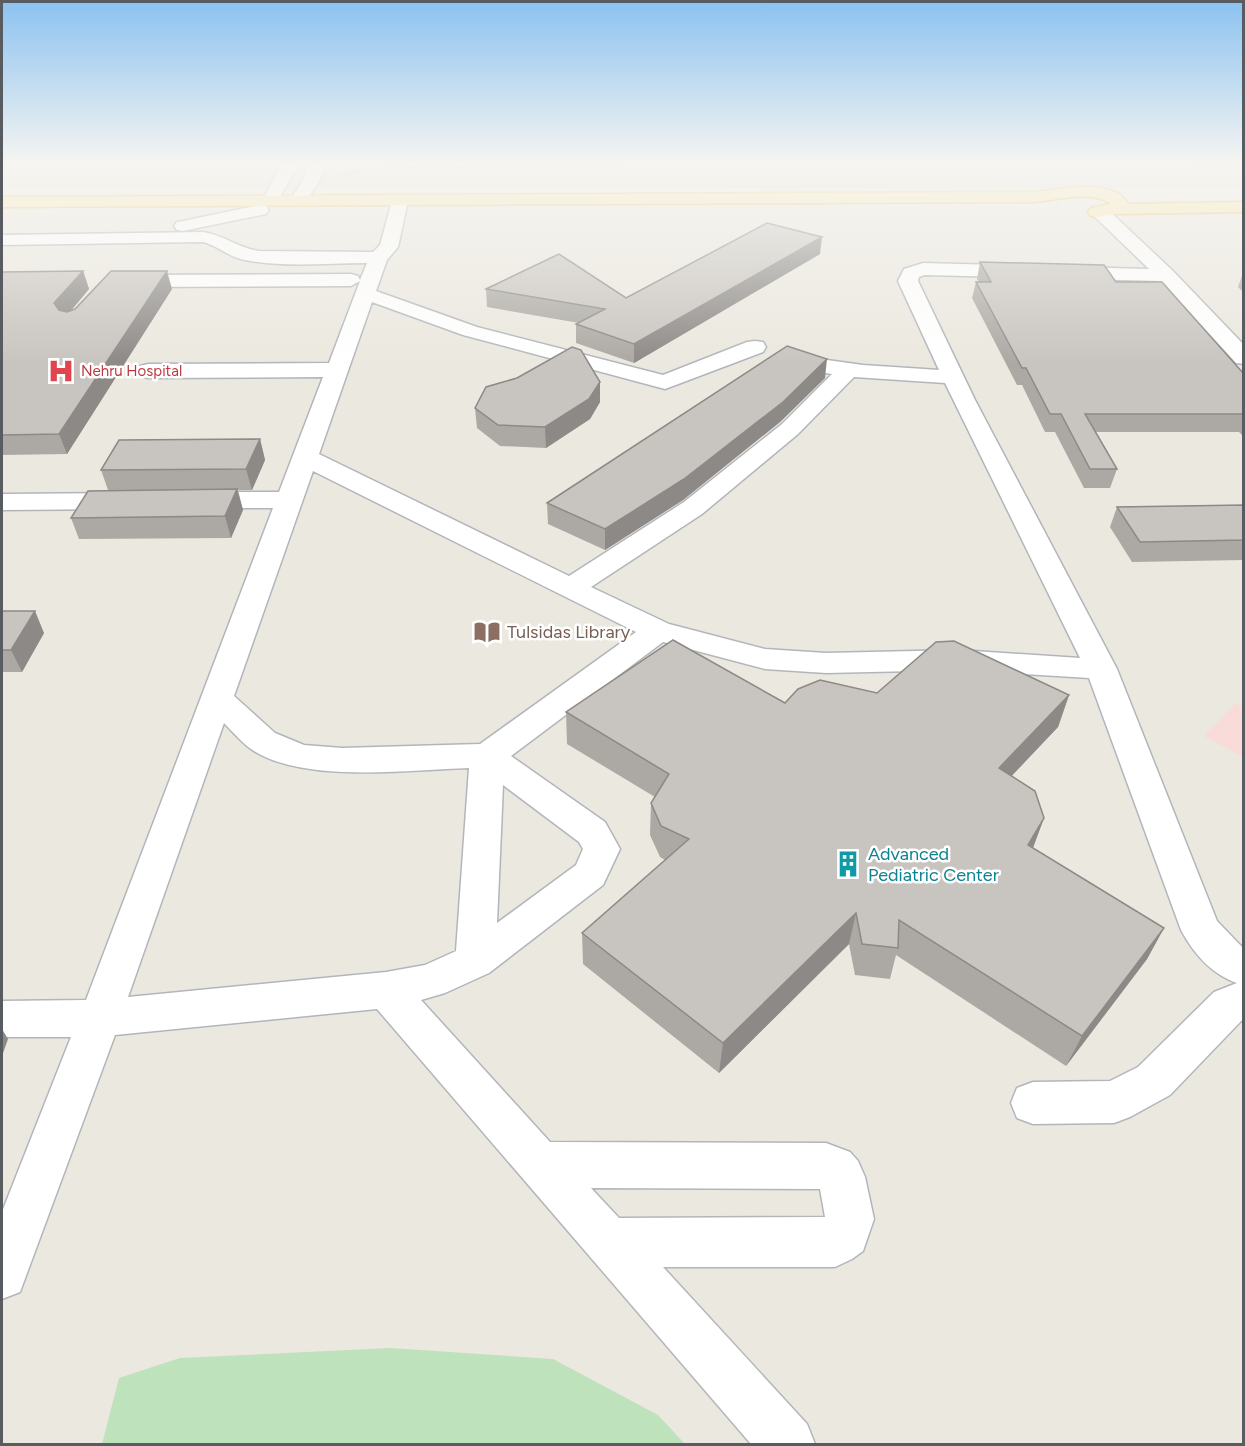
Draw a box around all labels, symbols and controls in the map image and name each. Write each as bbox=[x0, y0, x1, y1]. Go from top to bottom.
hospital icon: Nehru Hospital bbox=[46, 356, 76, 386]
place label: Nehru Hospital bbox=[81, 362, 182, 380]
library icon: Tulsidas Library bbox=[472, 617, 502, 647]
place label: Tulsidas Library bbox=[507, 621, 631, 643]
place label: Advanced Pediatric Center bbox=[868, 843, 999, 886]
building icon: Advanced Pediatric Center bbox=[833, 849, 863, 879]

